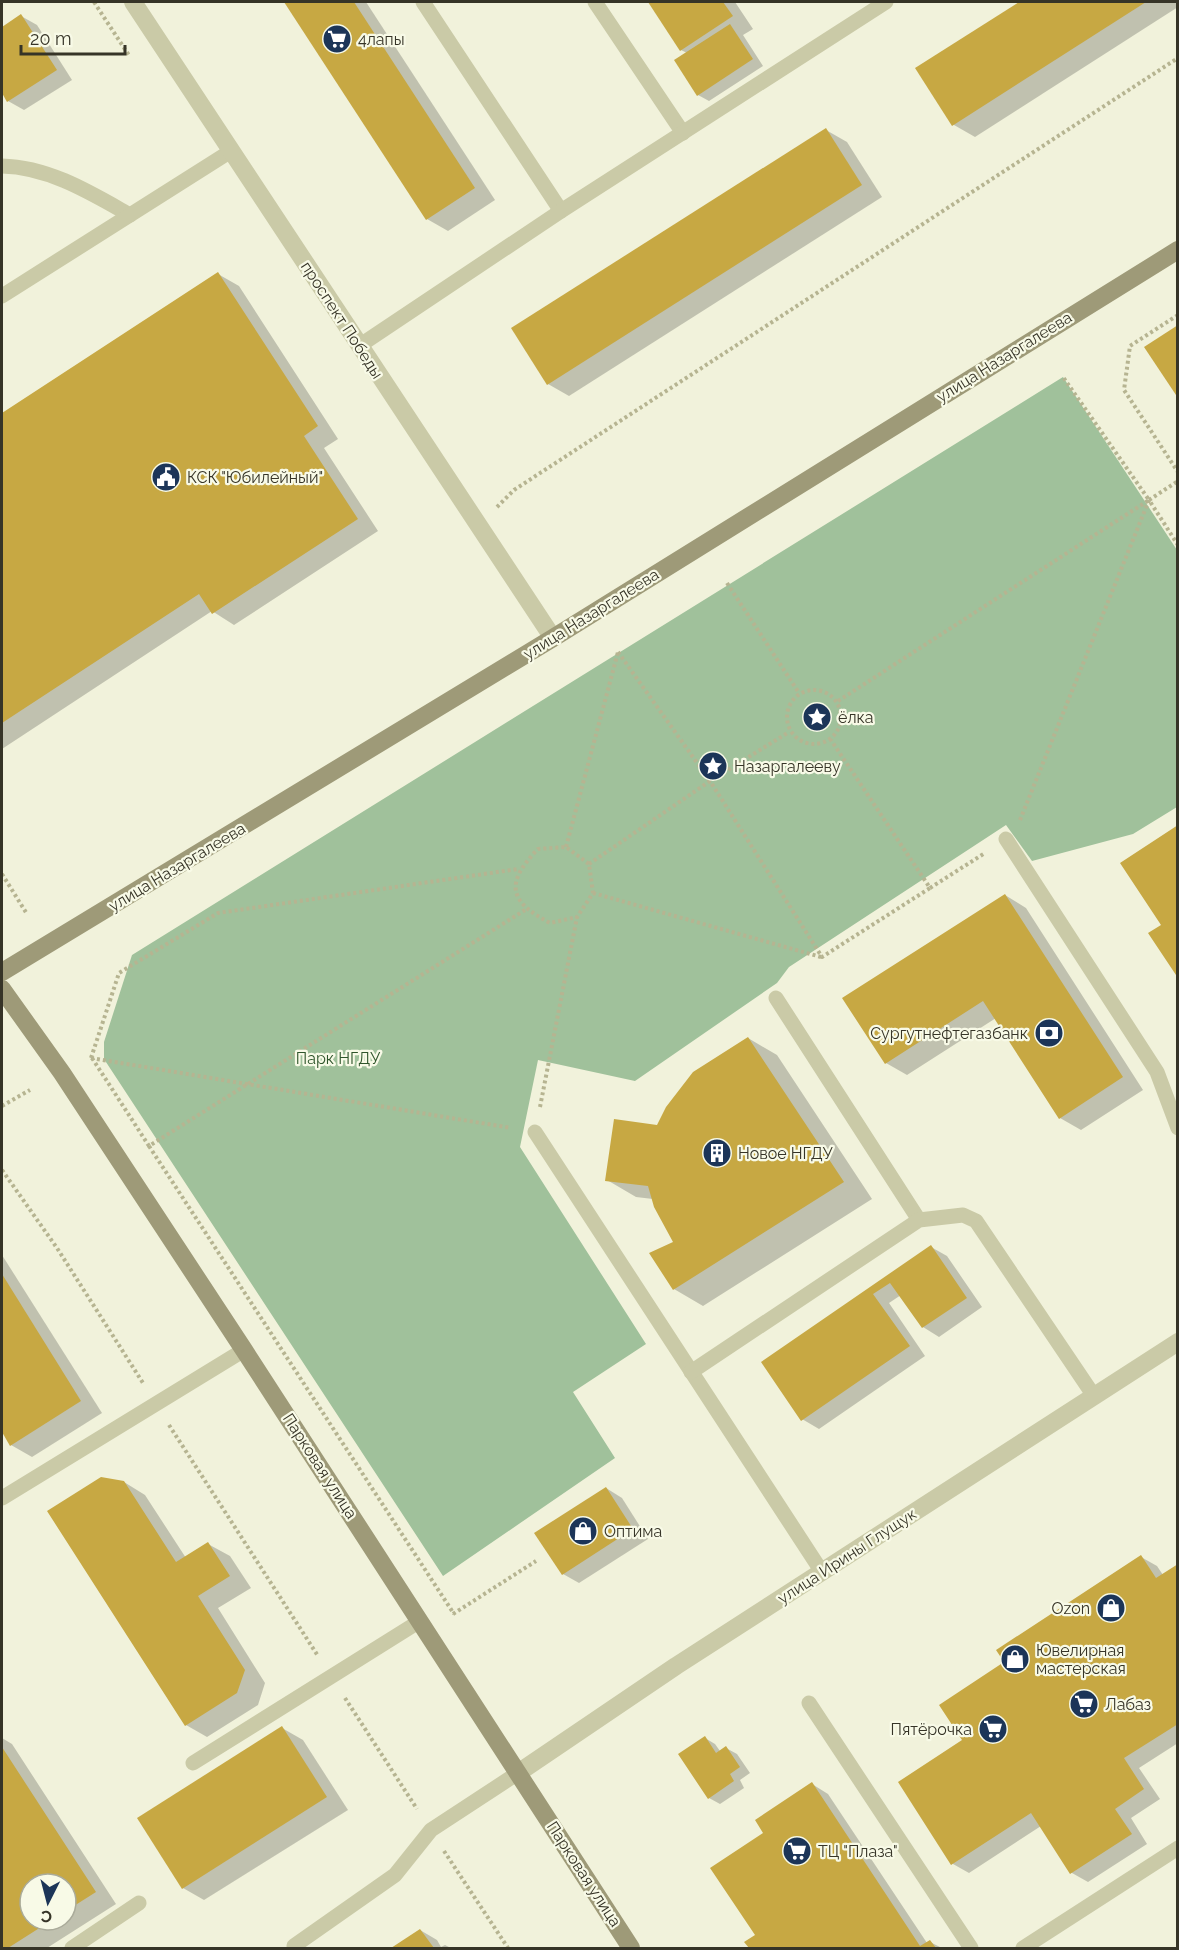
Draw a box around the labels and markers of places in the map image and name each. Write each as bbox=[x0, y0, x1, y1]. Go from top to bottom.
supermarket icon: 4лапы bbox=[321, 23, 353, 55]
place label: 4лапы bbox=[358, 30, 405, 49]
public building icon: КСК "Юбилейный" bbox=[150, 461, 182, 493]
place label: КСК "Юбилейный" bbox=[187, 468, 323, 487]
place icon: ёлка bbox=[801, 701, 833, 733]
place label: ёлка bbox=[838, 708, 874, 727]
place icon: Назаргалееву bbox=[697, 750, 729, 782]
place label: Назаргалееву bbox=[734, 757, 841, 776]
bank icon: Сургутнефтегазбанк bbox=[1033, 1017, 1065, 1049]
place label: Сургутнефтегазбанк bbox=[870, 1024, 1028, 1043]
building icon: Новое НГДУ bbox=[701, 1137, 733, 1169]
place label: Новое НГДУ bbox=[738, 1144, 833, 1163]
shop icon: Оптима bbox=[567, 1515, 599, 1547]
place label: Оптима bbox=[604, 1522, 662, 1541]
shop icon: Ozon bbox=[1095, 1592, 1127, 1624]
place label: Ozon bbox=[1051, 1599, 1090, 1618]
place label: Ювелирная мастерская bbox=[1036, 1641, 1126, 1678]
shop icon: Ювелирная мастерская bbox=[999, 1643, 1031, 1675]
supermarket icon: Лабаз bbox=[1068, 1688, 1100, 1720]
place label: Лабаз bbox=[1105, 1695, 1151, 1714]
supermarket icon: Пятёрочка bbox=[977, 1713, 1009, 1745]
place label: Пятёрочка bbox=[891, 1720, 972, 1739]
supermarket icon: ТЦ "Плаза" bbox=[781, 1835, 813, 1867]
place label: ТЦ "Плаза" bbox=[818, 1842, 898, 1861]

